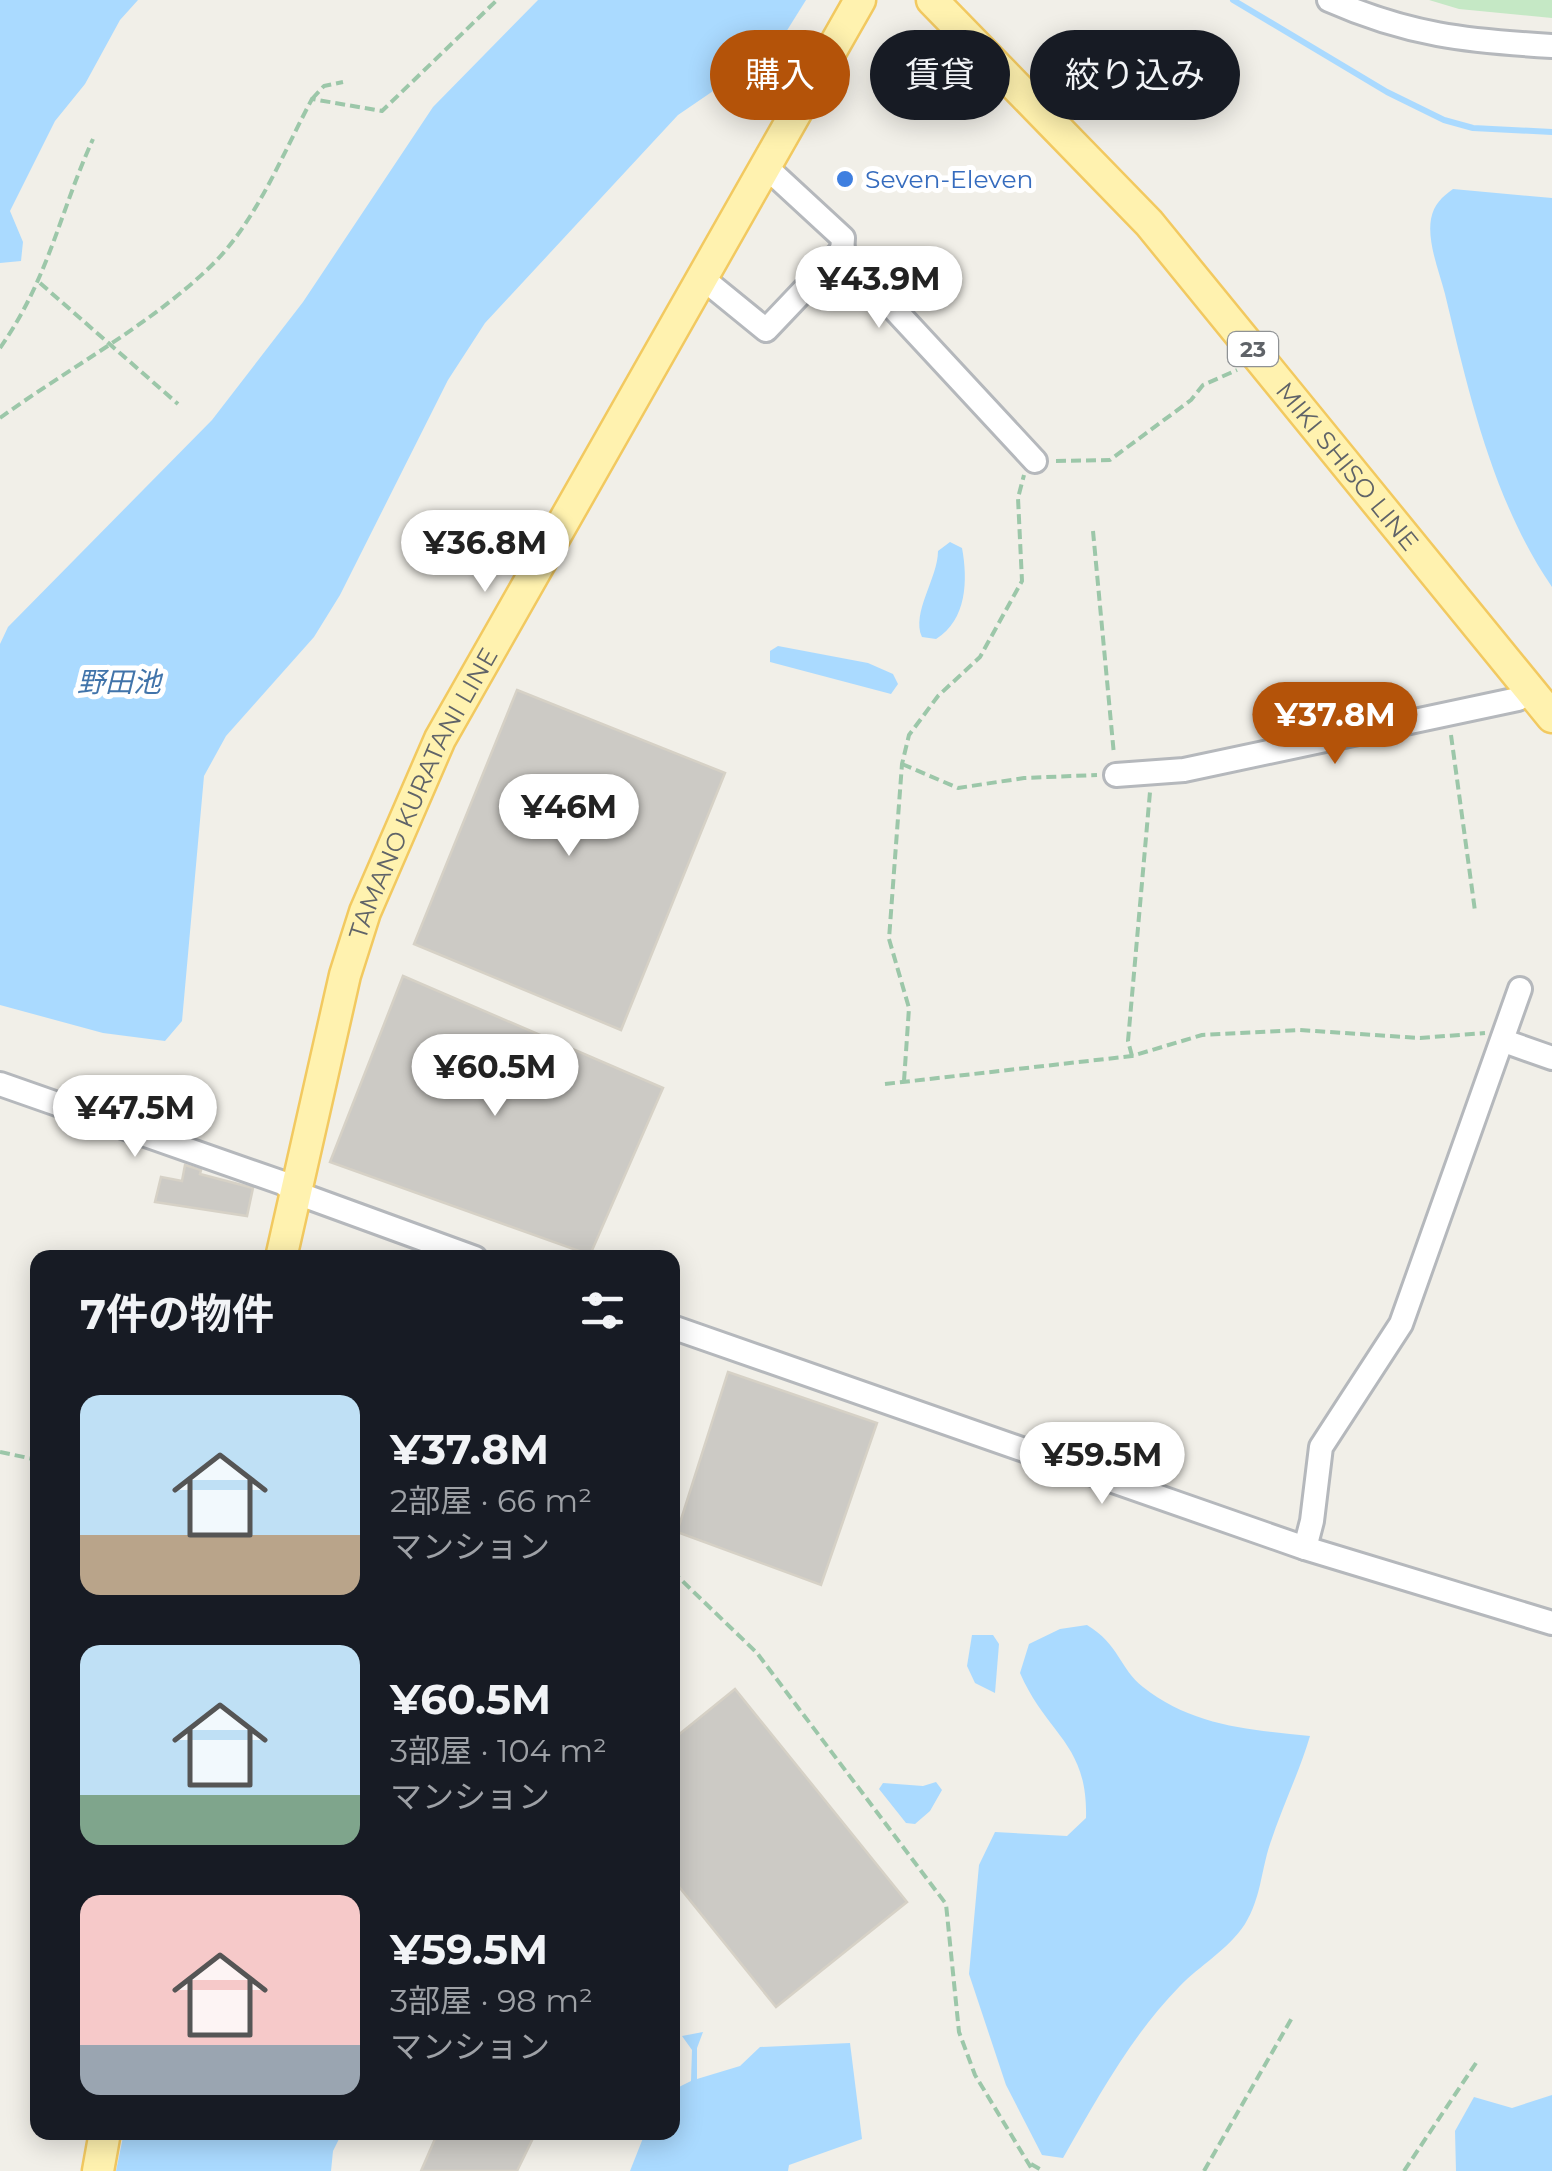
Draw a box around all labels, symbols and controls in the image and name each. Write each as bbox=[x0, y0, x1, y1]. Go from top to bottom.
chip: 購入 bbox=[710, 30, 850, 120]
chip: 賃貸 bbox=[870, 30, 1010, 120]
chip: 絞り込み bbox=[1030, 30, 1240, 120]
place label: Seven-Eleven bbox=[865, 164, 1033, 194]
marker: Seven-Eleven bbox=[834, 168, 856, 190]
pin: ¥43.9M bbox=[798, 246, 960, 331]
text: ¥43.9M bbox=[817, 259, 941, 298]
road number: 23 bbox=[1228, 332, 1278, 366]
street label: MIKI SHISO LINE bbox=[1270, 376, 1425, 557]
pin: ¥36.8M bbox=[404, 510, 566, 595]
text: ¥36.8M bbox=[423, 523, 547, 562]
street label: TAMANO KURATANI LINE bbox=[342, 642, 504, 943]
water label: 野田池 bbox=[77, 665, 164, 699]
pin: ¥37.8M bbox=[1254, 682, 1416, 767]
text: ¥37.8M bbox=[1274, 695, 1396, 734]
pin: ¥46M bbox=[510, 774, 628, 859]
text: ¥46M bbox=[521, 787, 617, 826]
pin: ¥60.5M bbox=[414, 1034, 576, 1119]
text: ¥60.5M bbox=[434, 1047, 556, 1086]
pin: ¥47.5M bbox=[54, 1075, 216, 1160]
text: ¥47.5M bbox=[75, 1088, 195, 1127]
icon: filters bbox=[575, 1283, 630, 1338]
text: 7件の物件 bbox=[80, 1288, 274, 1340]
pin: ¥59.5M bbox=[1021, 1422, 1183, 1507]
text: ¥37.8M bbox=[390, 1423, 549, 1475]
icon: home bbox=[160, 1435, 280, 1555]
text: ¥59.5M bbox=[1042, 1435, 1162, 1474]
text: 2部屋 · 66 m² bbox=[390, 1481, 592, 1520]
text: マンション bbox=[390, 1527, 550, 1566]
text: ¥60.5M bbox=[390, 1673, 551, 1725]
icon: home bbox=[160, 1685, 280, 1805]
text: 3部屋 · 104 m² bbox=[390, 1731, 607, 1770]
text: マンション bbox=[390, 1777, 550, 1816]
text: ¥59.5M bbox=[390, 1923, 548, 1975]
icon: home bbox=[160, 1935, 280, 2055]
text: 3部屋 · 98 m² bbox=[390, 1981, 593, 2020]
text: マンション bbox=[390, 2027, 550, 2066]

